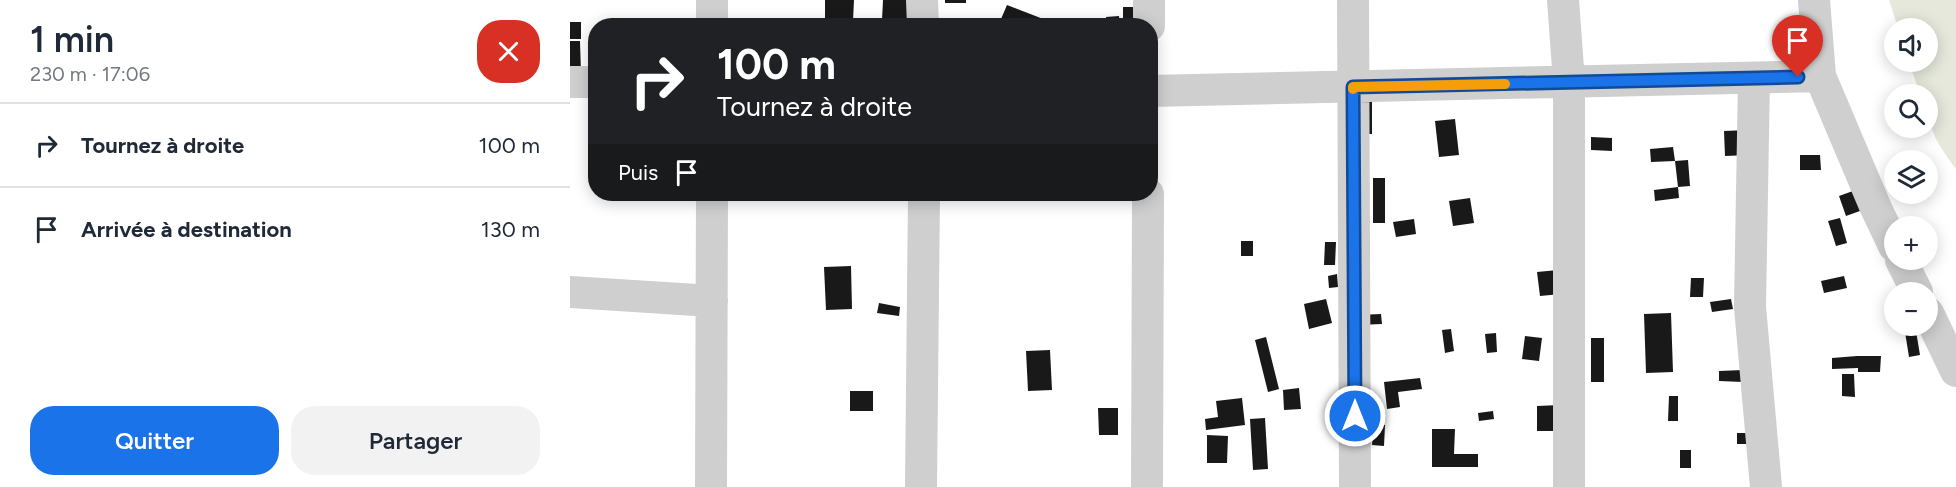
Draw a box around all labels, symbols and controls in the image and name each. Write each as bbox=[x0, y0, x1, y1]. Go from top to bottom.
pin bbox=[1772, 15, 1823, 77]
text: 1 min bbox=[30, 18, 114, 61]
map controls bbox=[1884, 18, 1938, 336]
button: sound bbox=[1884, 18, 1938, 72]
button: close bbox=[477, 20, 540, 83]
icon: arrive bbox=[1781, 24, 1814, 57]
text: 100 m bbox=[717, 39, 836, 90]
icon: right bbox=[618, 42, 696, 120]
text: 230 m · 17:06 bbox=[30, 62, 150, 86]
button: search bbox=[1884, 84, 1938, 138]
text: Tournez à droite bbox=[717, 90, 912, 123]
icon: right bbox=[30, 129, 63, 162]
text: Tournez à droite bbox=[81, 132, 244, 159]
text: 100 m bbox=[479, 132, 540, 159]
button: layers bbox=[1884, 150, 1938, 204]
icon: arrive bbox=[670, 156, 703, 189]
text: Puis bbox=[618, 159, 658, 186]
icon: arrive bbox=[30, 213, 63, 246]
text: Arrivée à destination bbox=[81, 216, 292, 243]
text: 130 m bbox=[481, 216, 540, 243]
button: + bbox=[1884, 216, 1938, 270]
button: − bbox=[1884, 282, 1938, 336]
position arrow bbox=[1323, 384, 1387, 448]
button: Quitter bbox=[30, 406, 279, 475]
button: Partager bbox=[291, 406, 540, 475]

